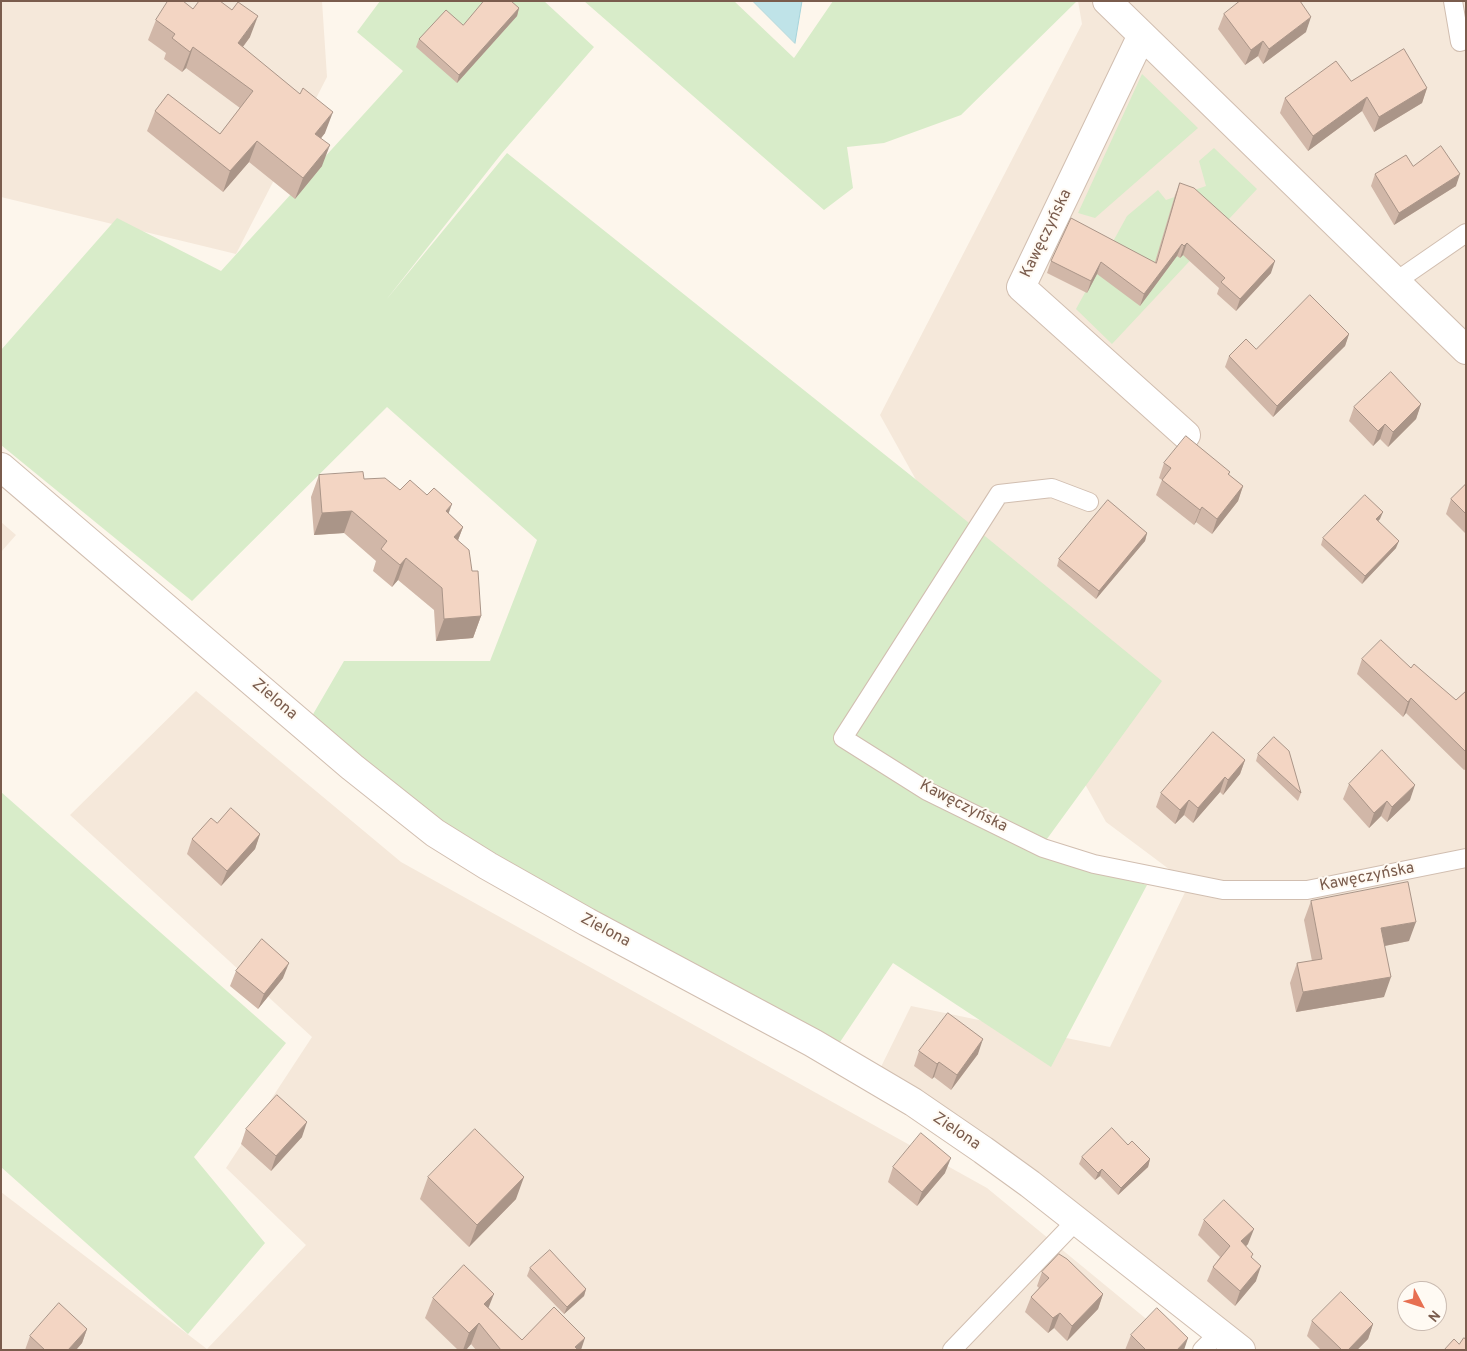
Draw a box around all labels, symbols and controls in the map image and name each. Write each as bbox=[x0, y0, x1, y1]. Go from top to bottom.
street label: Kawęczyńska bbox=[1017, 187, 1077, 281]
street label: Zielona bbox=[247, 675, 301, 725]
street label: Kawęczyńska bbox=[916, 777, 1010, 837]
street label: Kawęczyńska bbox=[1318, 859, 1416, 897]
street label: Zielona bbox=[577, 910, 633, 952]
street label: Zielona bbox=[928, 1109, 984, 1155]
north arrow bbox=[1397, 1281, 1447, 1331]
text: N bbox=[1423, 1306, 1443, 1325]

